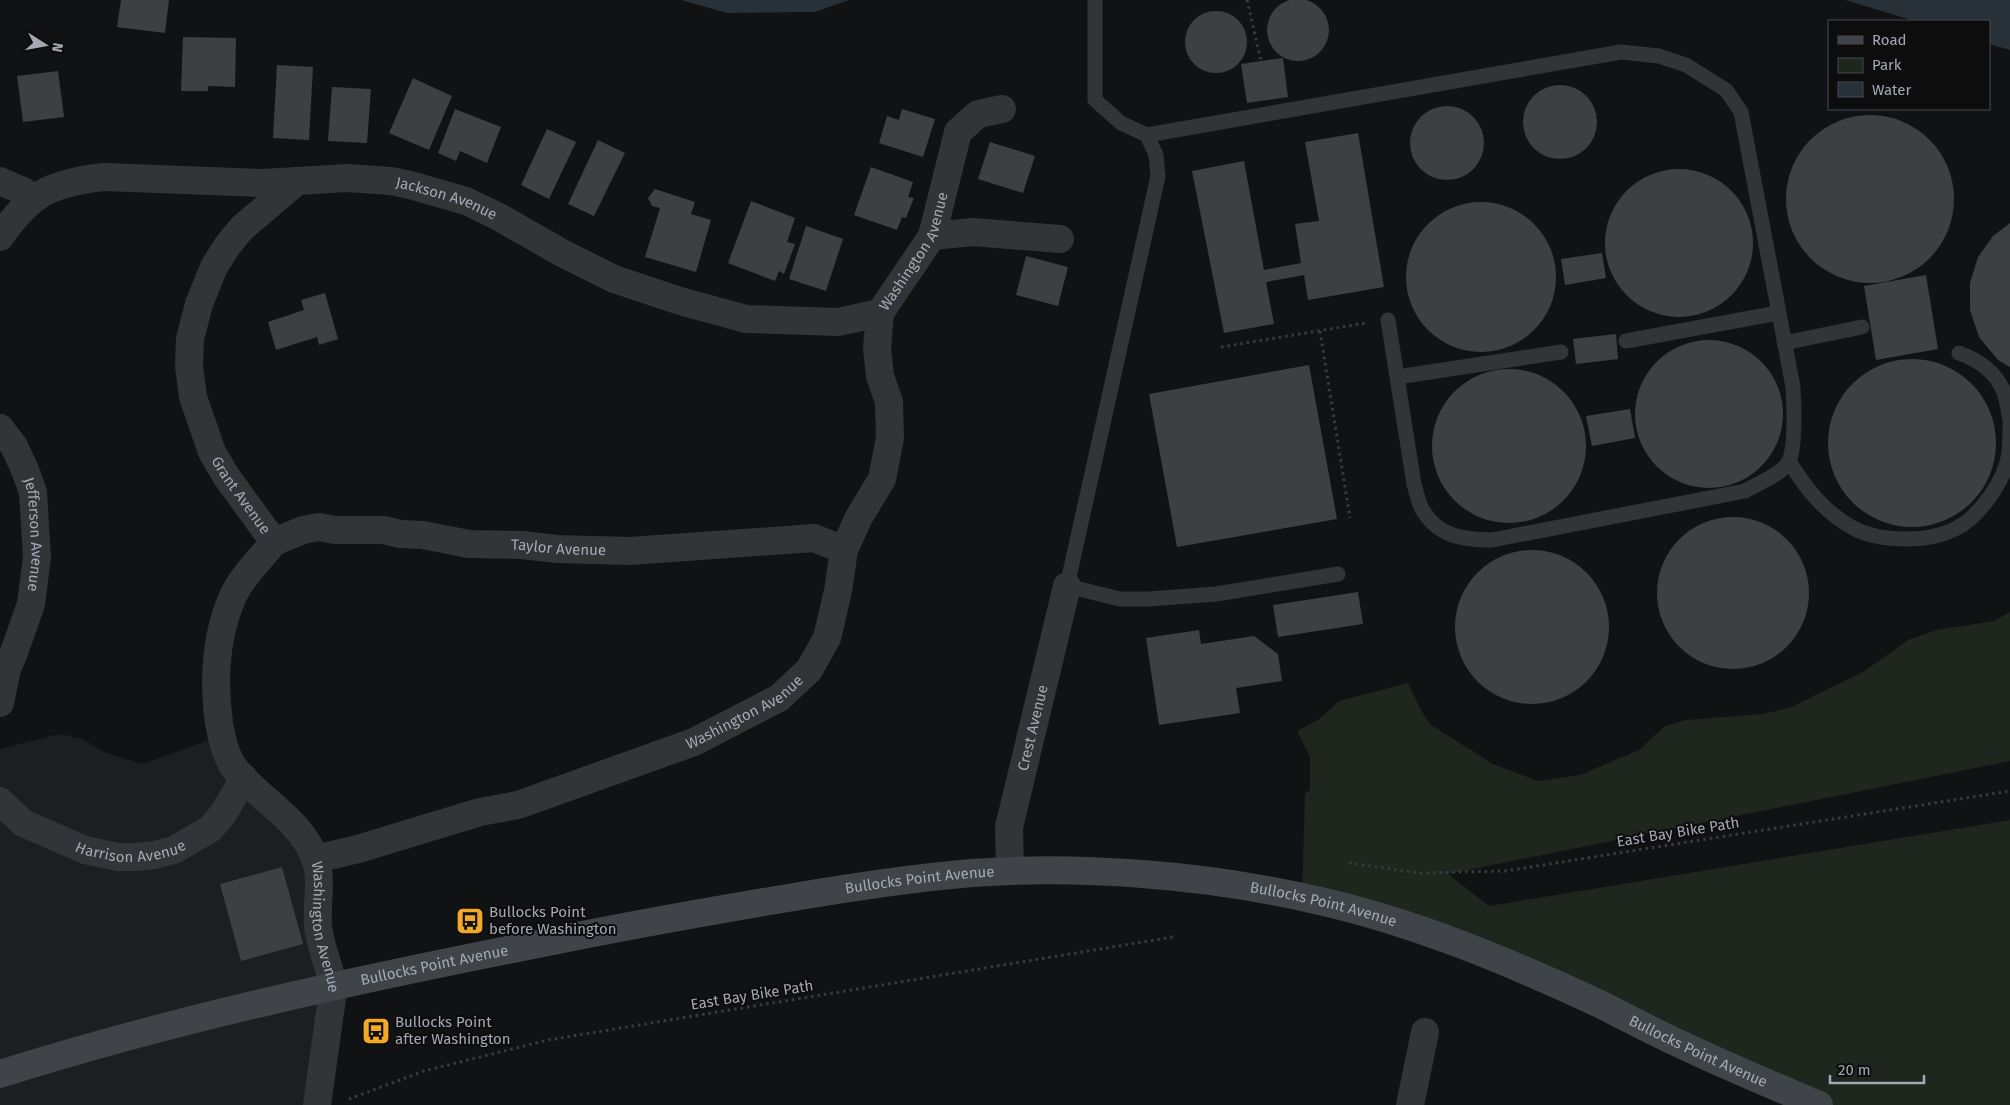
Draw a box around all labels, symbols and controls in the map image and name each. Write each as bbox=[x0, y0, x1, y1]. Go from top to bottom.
north arrow bbox=[20, 20, 70, 70]
legend bbox=[1828, 20, 1990, 110]
text: Road bbox=[1872, 31, 1907, 49]
text: N bbox=[48, 41, 67, 54]
text: Park bbox=[1872, 56, 1902, 74]
text: Water bbox=[1872, 81, 1911, 99]
street label: Jackson Avenue bbox=[394, 173, 500, 224]
street label: Washington Avenue bbox=[875, 190, 952, 314]
street label: Grant Avenue bbox=[208, 453, 274, 538]
street label: Jefferson Avenue bbox=[19, 475, 46, 593]
street label: Taylor Avenue bbox=[511, 536, 606, 559]
street label: Washington Avenue bbox=[684, 671, 807, 753]
street label: Crest Avenue bbox=[1014, 683, 1052, 773]
street label: East Bay Bike Path bbox=[1615, 813, 1741, 851]
street label: Harrison Avenue bbox=[72, 836, 189, 866]
street label: Washington Avenue bbox=[308, 860, 342, 993]
street label: Bullocks Point Avenue bbox=[844, 863, 995, 898]
street label: Bullocks Point Avenue bbox=[1249, 878, 1399, 930]
place label: Bullocks Point before Washington bbox=[489, 903, 617, 938]
bus stop icon: Bullocks Point before Washington bbox=[455, 906, 485, 936]
street label: Bullocks Point Avenue bbox=[359, 941, 510, 989]
street label: East Bay Bike Path bbox=[689, 976, 815, 1014]
street label: Bullocks Point Avenue bbox=[1626, 1011, 1770, 1091]
place label: Bullocks Point after Washington bbox=[395, 1013, 511, 1048]
bus stop icon: Bullocks Point after Washington bbox=[361, 1016, 391, 1046]
scale bar bbox=[1830, 1052, 1924, 1084]
text: 20 m bbox=[1838, 1061, 1871, 1079]

